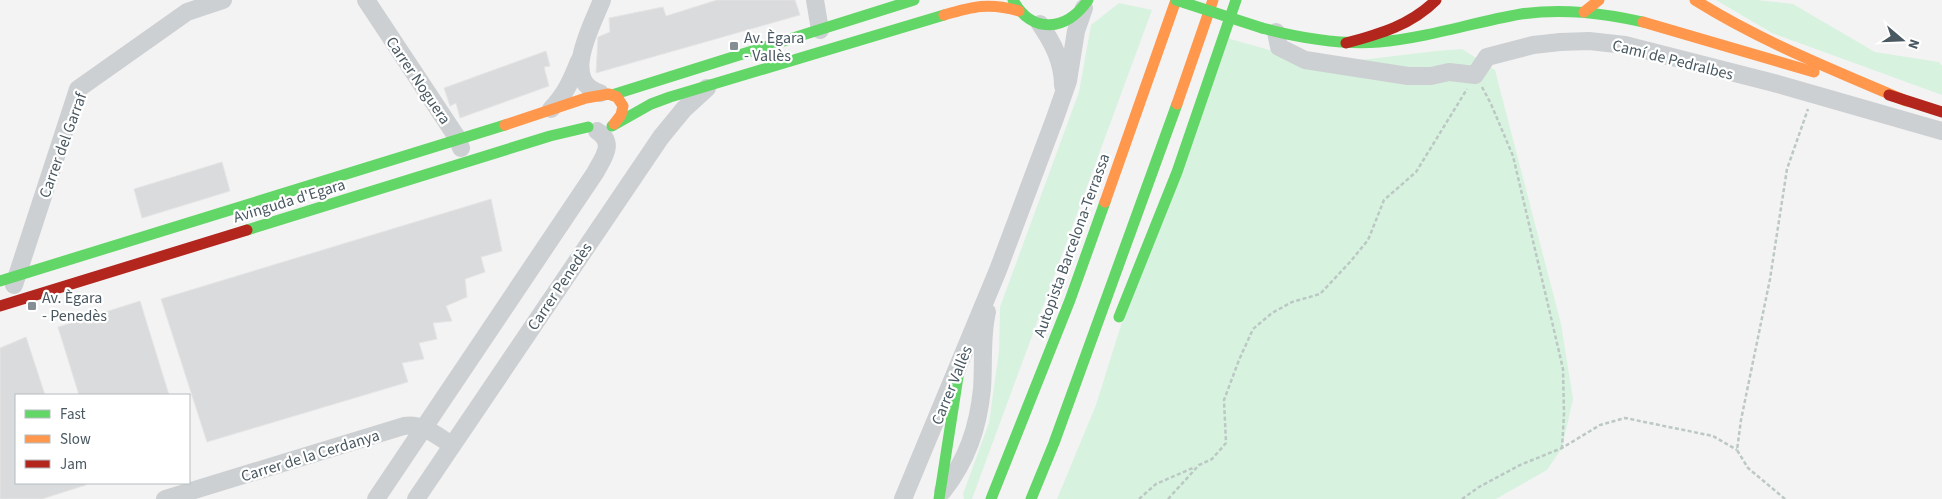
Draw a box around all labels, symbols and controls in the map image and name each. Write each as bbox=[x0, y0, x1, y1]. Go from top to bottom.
north arrow bbox=[1877, 15, 1927, 65]
place label: Av. Ègara - Vallès bbox=[744, 27, 804, 67]
street label: Carrer Noguera bbox=[381, 32, 456, 129]
street label: Camí de Pedralbes bbox=[1610, 34, 1736, 86]
text: N bbox=[1902, 36, 1924, 52]
marker: Av. Ègara - Vallès bbox=[728, 40, 740, 52]
street label: Carrer del Garraf bbox=[34, 88, 93, 201]
street label: Autopista Barcelona-Terrassa bbox=[1028, 150, 1115, 340]
street label: Avinguda d'Egara bbox=[231, 173, 348, 228]
street label: Carrer Penedès bbox=[522, 238, 598, 335]
place label: Av. Ègara - Penedès bbox=[42, 287, 107, 327]
marker: Av. Ègara - Penedès bbox=[26, 300, 38, 312]
street label: Carrer Vallès bbox=[926, 342, 978, 428]
legend bbox=[15, 394, 190, 484]
text: Fast bbox=[60, 404, 86, 425]
street label: Carrer de la Cerdanya bbox=[238, 424, 382, 487]
text: Slow bbox=[60, 429, 91, 450]
text: Jam bbox=[60, 454, 87, 475]

